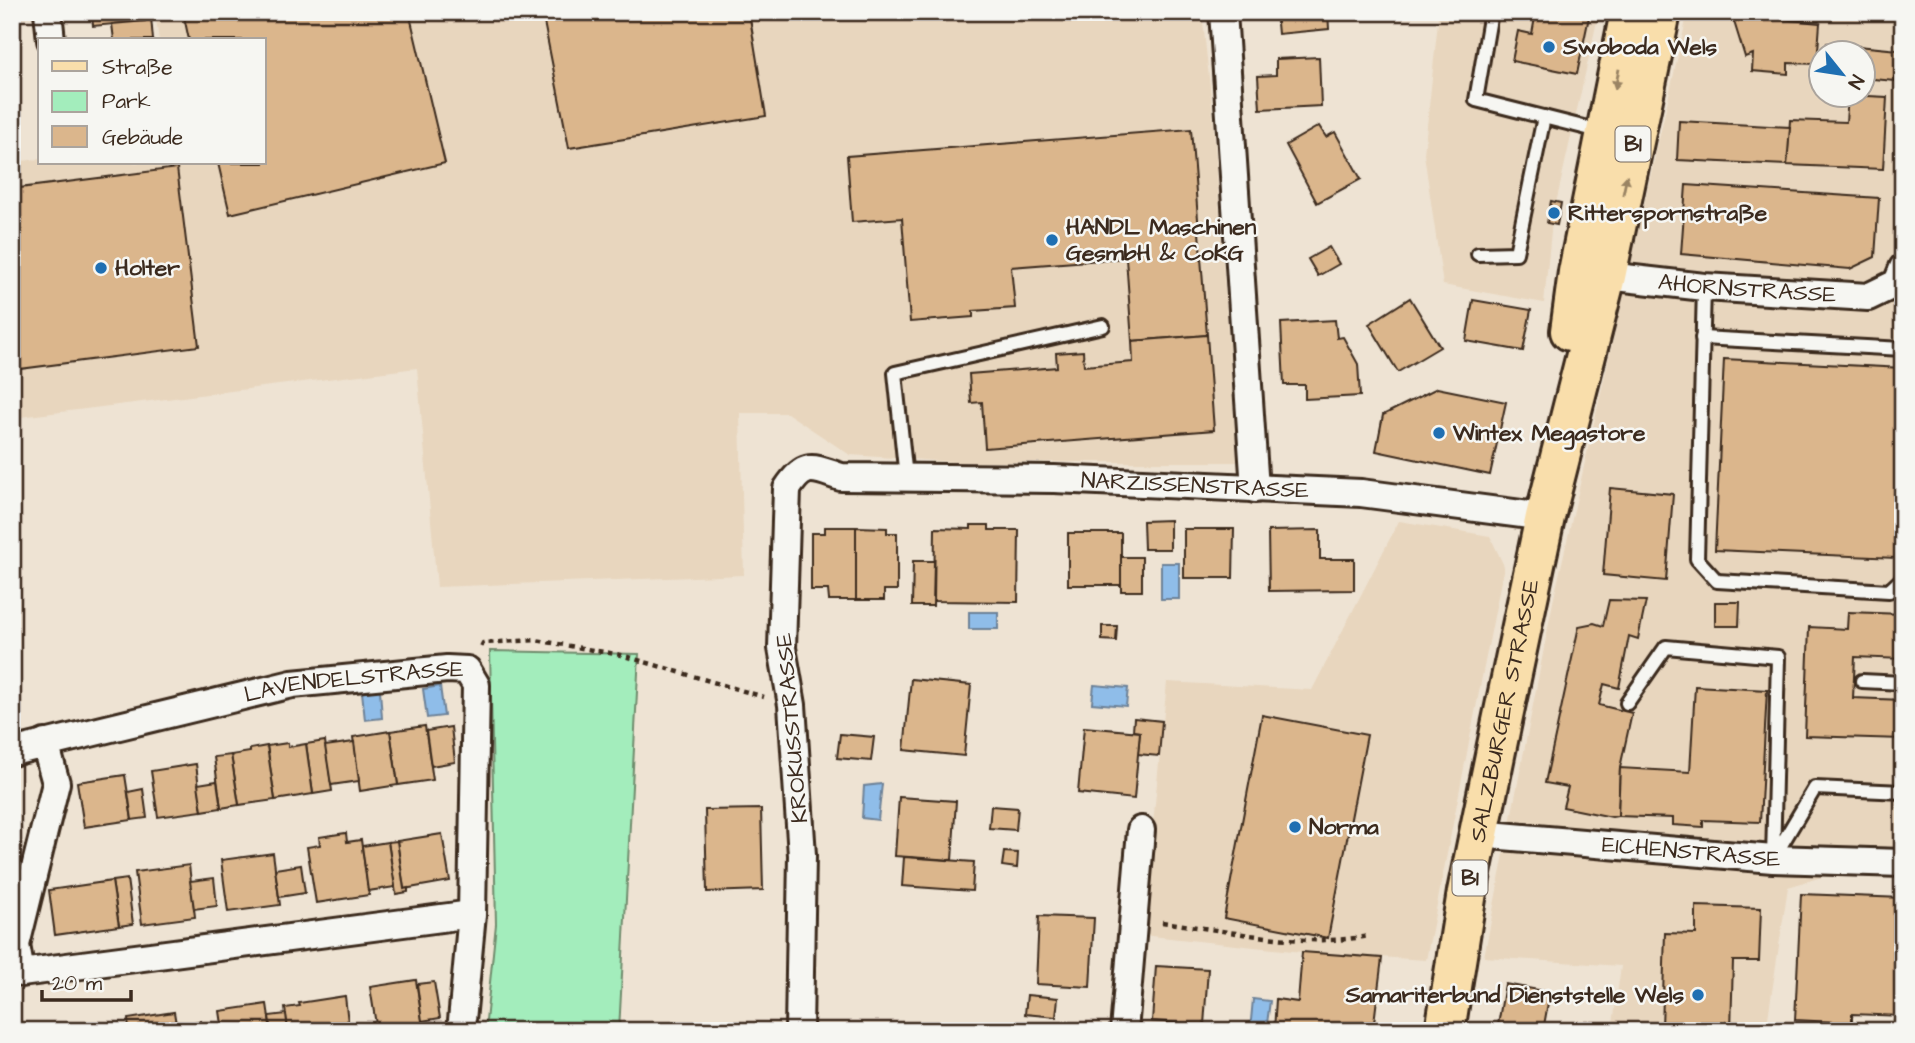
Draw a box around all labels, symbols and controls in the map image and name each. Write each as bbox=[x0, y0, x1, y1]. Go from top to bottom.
place label: Swoboda Wels bbox=[1562, 31, 1718, 63]
legend bbox=[38, 38, 266, 164]
north arrow bbox=[1806, 38, 1876, 108]
marker: Swoboda Wels bbox=[1541, 39, 1557, 55]
text: Straße bbox=[102, 53, 173, 82]
one-way arrow bbox=[1612, 68, 1623, 90]
text: N bbox=[1841, 70, 1870, 94]
text: Park bbox=[102, 87, 151, 116]
text: Gebäude bbox=[102, 123, 183, 152]
road number: B1 bbox=[1616, 127, 1650, 162]
one-way arrow bbox=[1619, 174, 1630, 196]
place label: Ritterspornstraße bbox=[1568, 197, 1768, 229]
marker: Ritterspornstraße bbox=[1546, 205, 1562, 221]
place label: HANDL Maschinen GesmbH & CoKG bbox=[1066, 211, 1257, 269]
marker: HANDL Maschinen GesmbH & CoKG bbox=[1044, 232, 1060, 248]
place label: Holter bbox=[115, 252, 180, 284]
marker: Holter bbox=[93, 260, 109, 276]
street label: AHORNSTRASSE bbox=[1657, 266, 1838, 311]
place label: Wintex Megastore bbox=[1452, 417, 1646, 450]
marker: Wintex Megastore bbox=[1431, 425, 1447, 441]
street label: NARZISSENSTRASSE bbox=[1080, 464, 1310, 507]
street label: SALZBURGER STRASSE bbox=[1462, 576, 1548, 845]
street label: KROKUSSTRASSE bbox=[768, 631, 816, 824]
street label: LAVENDELSTRASSE bbox=[241, 653, 465, 711]
place label: Norma bbox=[1309, 811, 1379, 843]
marker: Norma bbox=[1287, 819, 1303, 835]
street label: EICHENSTRASSE bbox=[1601, 829, 1781, 875]
road number: B1 bbox=[1452, 860, 1488, 896]
scale bar bbox=[42, 959, 131, 1003]
text: 20 m bbox=[52, 969, 103, 998]
place label: Samariterbund Dienststelle Wels bbox=[1345, 979, 1684, 1011]
marker: Samariterbund Dienststelle Wels bbox=[1690, 987, 1706, 1003]

